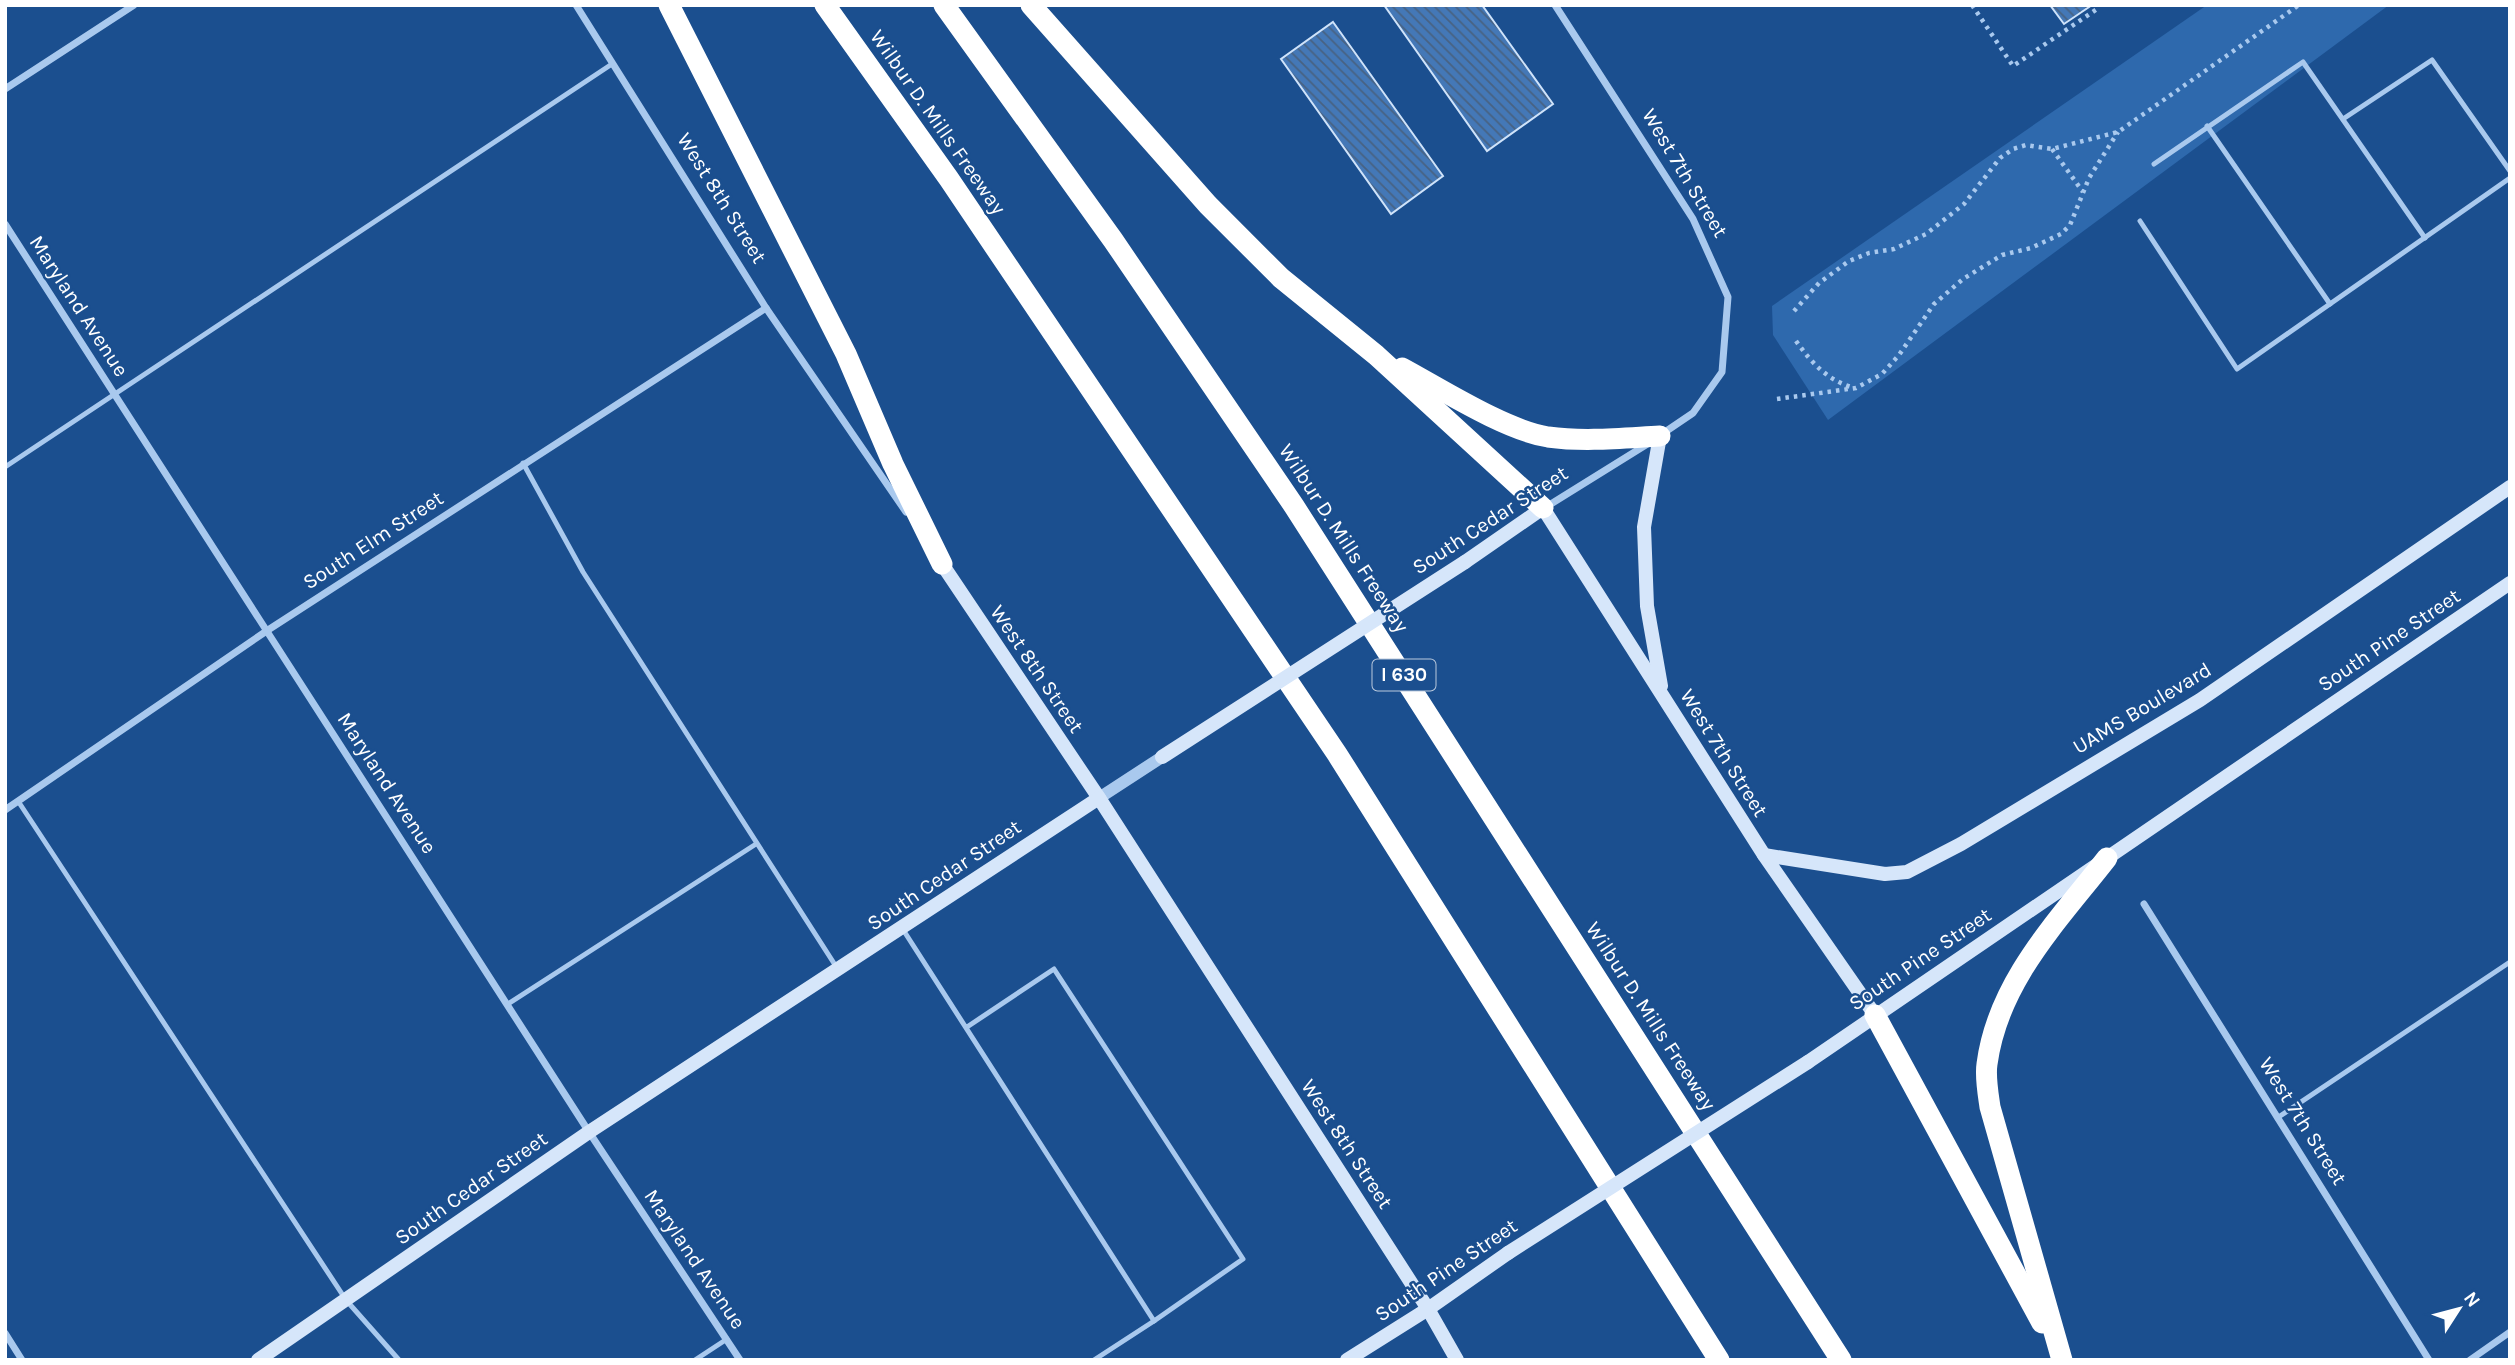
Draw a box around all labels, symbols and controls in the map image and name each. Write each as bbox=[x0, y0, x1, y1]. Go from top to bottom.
street label: Wilbur D. Mills Freeway bbox=[865, 25, 1011, 219]
street label: West 7th Street bbox=[1637, 104, 1733, 242]
street label: West 8th Street bbox=[672, 128, 772, 268]
street label: Maryland Avenue bbox=[24, 231, 134, 381]
street label: Wilbur D. Mills Freeway bbox=[1274, 439, 1414, 637]
street label: South Cedar Street bbox=[1408, 461, 1572, 579]
street label: South Elm Street bbox=[298, 486, 448, 594]
street label: South Pine Street bbox=[2313, 583, 2465, 696]
street label: West 8th Street bbox=[985, 601, 1089, 738]
street label: UAMS Boulevard bbox=[2068, 657, 2216, 759]
road number: I 630 bbox=[1372, 660, 1436, 690]
street label: West 7th Street bbox=[1675, 685, 1773, 821]
street label: Maryland Avenue bbox=[332, 708, 442, 858]
street label: South Cedar Street bbox=[863, 815, 1026, 935]
street label: South Pine Street bbox=[1844, 902, 1996, 1015]
street label: Wilbur D. Mills Freeway bbox=[1581, 917, 1721, 1115]
street label: West 7th Street bbox=[2254, 1053, 2352, 1189]
street label: West 8th Street bbox=[1296, 1075, 1398, 1213]
street label: South Cedar Street bbox=[390, 1126, 552, 1250]
street label: Maryland Avenue bbox=[639, 1185, 751, 1333]
street label: South Pine Street bbox=[1370, 1213, 1522, 1326]
north arrow bbox=[2424, 1274, 2494, 1344]
text: N bbox=[2459, 1288, 2485, 1312]

